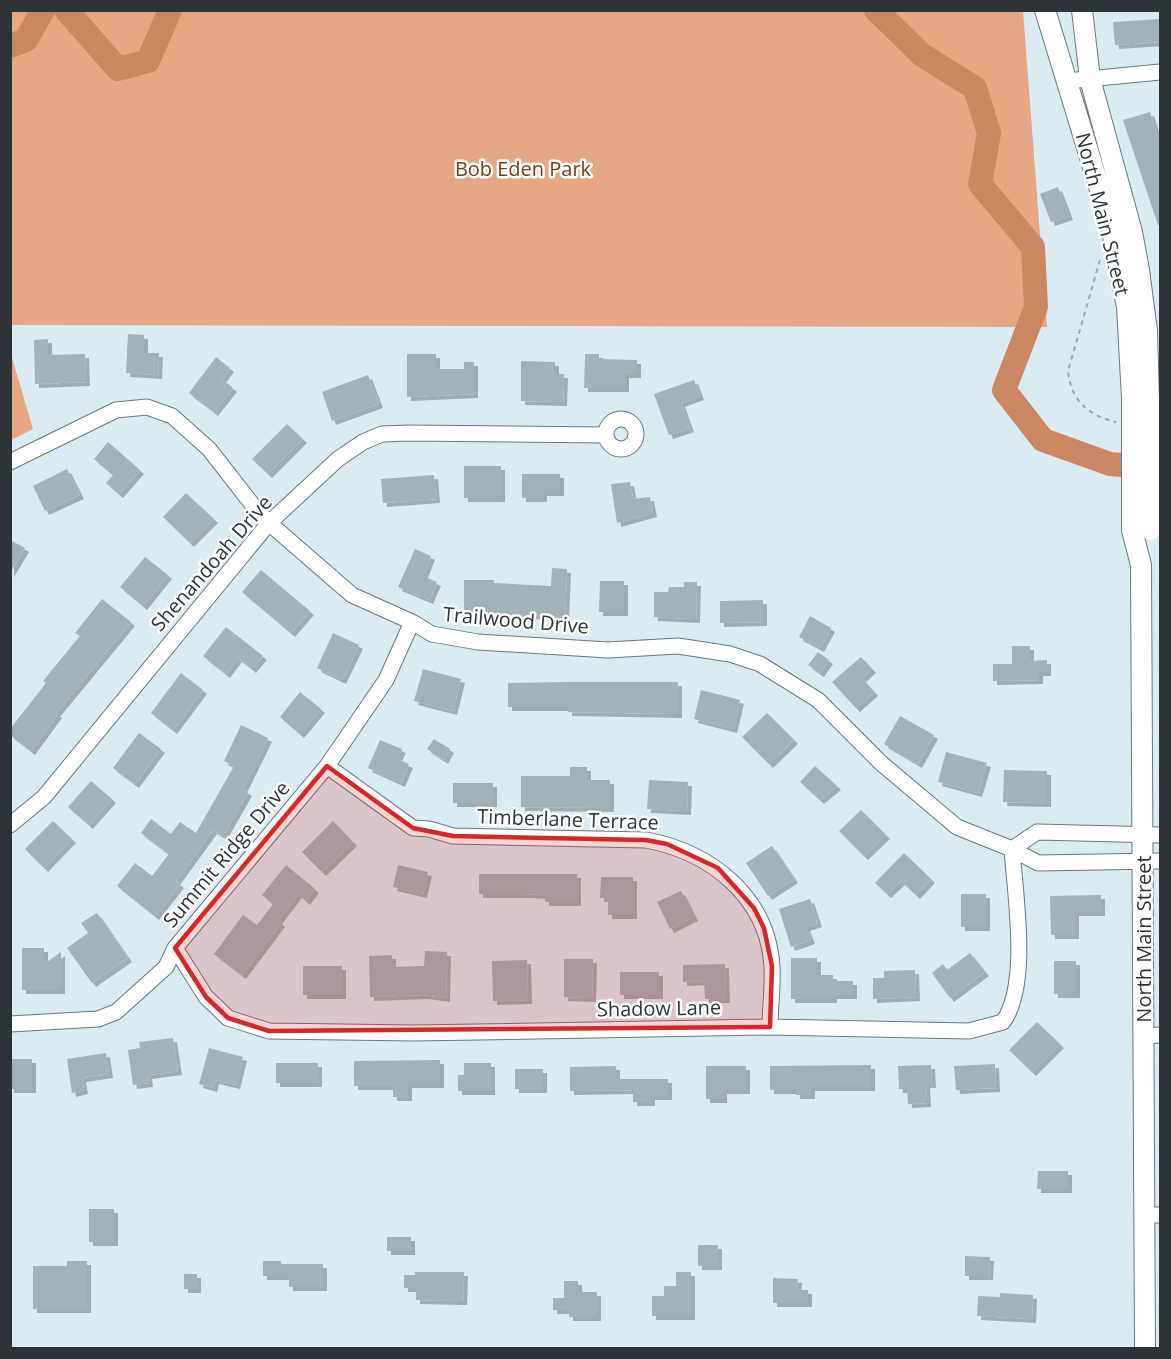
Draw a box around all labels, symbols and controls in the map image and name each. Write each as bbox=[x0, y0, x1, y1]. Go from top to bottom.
street label: North Main Street bbox=[1070, 130, 1136, 298]
park label: Bob Eden Park bbox=[455, 155, 592, 182]
street label: Shenandoah Drive bbox=[144, 489, 278, 637]
street label: Trailwood Drive bbox=[442, 600, 590, 640]
street label: Summit Ridge Drive bbox=[157, 775, 295, 933]
street label: Timberlane Terrace bbox=[477, 802, 659, 836]
street label: North Main Street bbox=[1130, 855, 1157, 1023]
street label: Shadow Lane bbox=[597, 993, 721, 1023]

